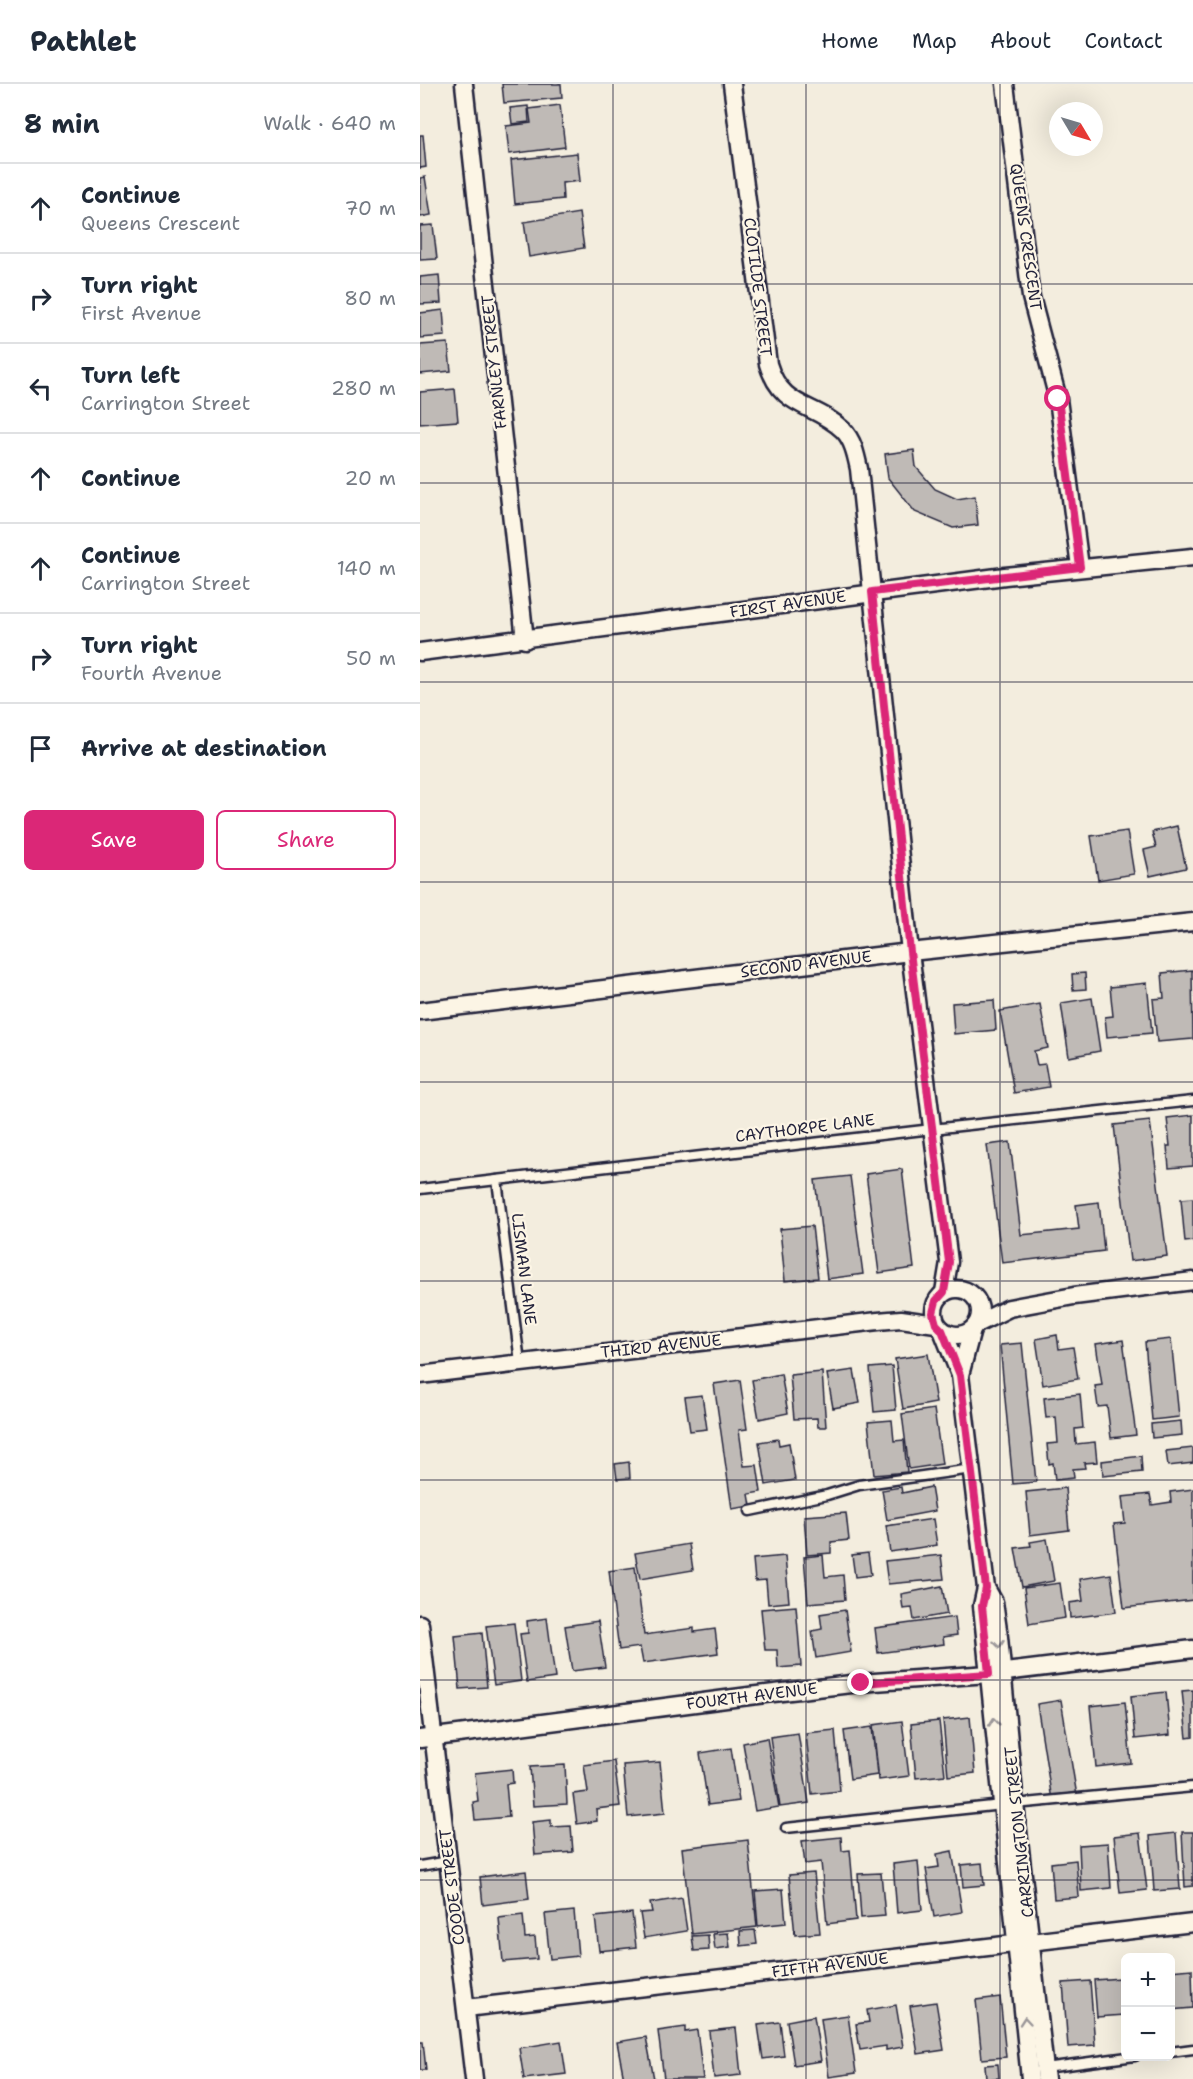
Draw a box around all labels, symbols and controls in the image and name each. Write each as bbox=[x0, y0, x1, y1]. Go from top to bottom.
text: Pathlet bbox=[30, 22, 137, 60]
text: Home bbox=[821, 27, 879, 55]
text: Map bbox=[912, 27, 957, 55]
text: About bbox=[990, 27, 1051, 55]
text: Contact bbox=[1084, 27, 1163, 55]
north arrow bbox=[1049, 102, 1103, 156]
text: 8 min bbox=[24, 106, 100, 141]
text: Walk · 640 m bbox=[263, 110, 396, 136]
street label: QUEENS CRESCENT bbox=[1005, 162, 1047, 312]
text: Continue bbox=[81, 181, 181, 210]
icon: ahead bbox=[24, 192, 57, 225]
text: 70 m bbox=[344, 195, 396, 221]
text: Queens Crescent bbox=[81, 210, 240, 236]
street label: CLOTILDE STREET bbox=[739, 216, 777, 358]
text: Turn right bbox=[81, 271, 198, 300]
icon: right bbox=[24, 282, 57, 315]
text: 80 m bbox=[344, 285, 396, 311]
street label: FARNLEY STREET bbox=[476, 294, 511, 430]
text: First Avenue bbox=[81, 300, 202, 326]
text: Turn left bbox=[81, 361, 180, 390]
icon: left bbox=[24, 372, 57, 405]
text: 280 m bbox=[331, 375, 396, 401]
route start bbox=[1044, 385, 1070, 411]
text: Carrington Street bbox=[81, 390, 250, 416]
icon: ahead bbox=[24, 462, 57, 495]
text: Continue bbox=[81, 464, 181, 493]
text: 20 m bbox=[345, 465, 396, 491]
text: Continue bbox=[81, 541, 181, 570]
icon: ahead bbox=[24, 552, 57, 585]
text: 140 m bbox=[337, 555, 396, 581]
text: Carrington Street bbox=[81, 570, 250, 596]
street label: FIRST AVENUE bbox=[729, 585, 847, 623]
text: Turn right bbox=[81, 631, 198, 660]
icon: right bbox=[24, 642, 57, 675]
text: 50 m bbox=[346, 645, 396, 671]
text: Fourth Avenue bbox=[81, 660, 222, 686]
icon: arrive bbox=[24, 732, 57, 765]
text: Arrive at destination bbox=[81, 734, 327, 763]
button: Save bbox=[24, 810, 204, 870]
button: Share bbox=[216, 810, 396, 870]
street label: SECOND AVENUE bbox=[739, 946, 873, 982]
street label: CAYTHORPE LANE bbox=[734, 1109, 876, 1147]
street label: LISMAN LANE bbox=[507, 1212, 541, 1326]
street label: THIRD AVENUE bbox=[600, 1329, 722, 1363]
one-way arrow bbox=[993, 1639, 1005, 1648]
route end bbox=[847, 1669, 873, 1695]
street label: FOURTH AVENUE bbox=[685, 1678, 819, 1714]
one-way arrow bbox=[988, 1718, 1001, 1727]
street label: CARRINGTON STREET bbox=[1000, 1745, 1038, 1919]
street label: COODE STREET bbox=[434, 1827, 470, 1946]
street label: FIFTH AVENUE bbox=[770, 1947, 890, 1983]
map controls bbox=[1121, 1953, 1175, 2061]
button: + bbox=[1121, 1953, 1175, 2007]
button: − bbox=[1121, 2007, 1175, 2061]
one-way arrow bbox=[1019, 2016, 1032, 2025]

